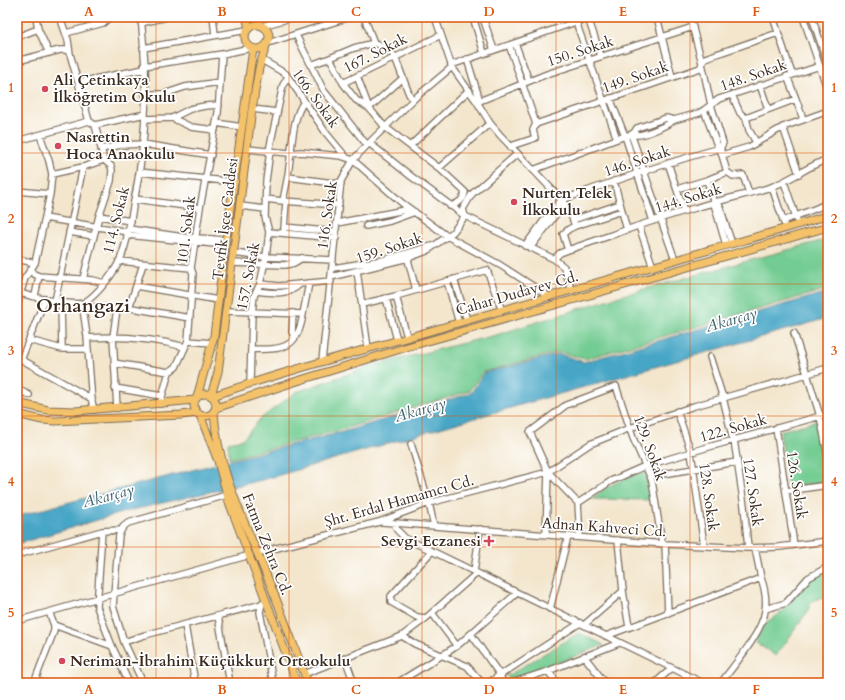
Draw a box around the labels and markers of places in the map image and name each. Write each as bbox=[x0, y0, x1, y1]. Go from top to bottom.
place label: Ali Çetinkaya İlköğretim Okulu bbox=[53, 70, 176, 107]
marker: Ali Çetinkaya İlköğretim Okulu bbox=[40, 84, 50, 94]
place label: Nasrettin Hoca Anaokulu bbox=[66, 127, 175, 164]
marker: Nasrettin Hoca Anaokulu bbox=[53, 141, 63, 151]
place label: Nurten Telek İlkokulu bbox=[522, 183, 613, 220]
marker: Nurten Telek İlkokulu bbox=[509, 197, 519, 207]
place label: Sevgi Eczanesi bbox=[381, 531, 481, 551]
marker: Sevgi Eczanesi bbox=[484, 536, 494, 546]
place label: Neriman-İbrahim Küçükkurt Ortaokulu bbox=[70, 651, 351, 671]
marker: Neriman-İbrahim Küçükkurt Ortaokulu bbox=[57, 656, 67, 666]

